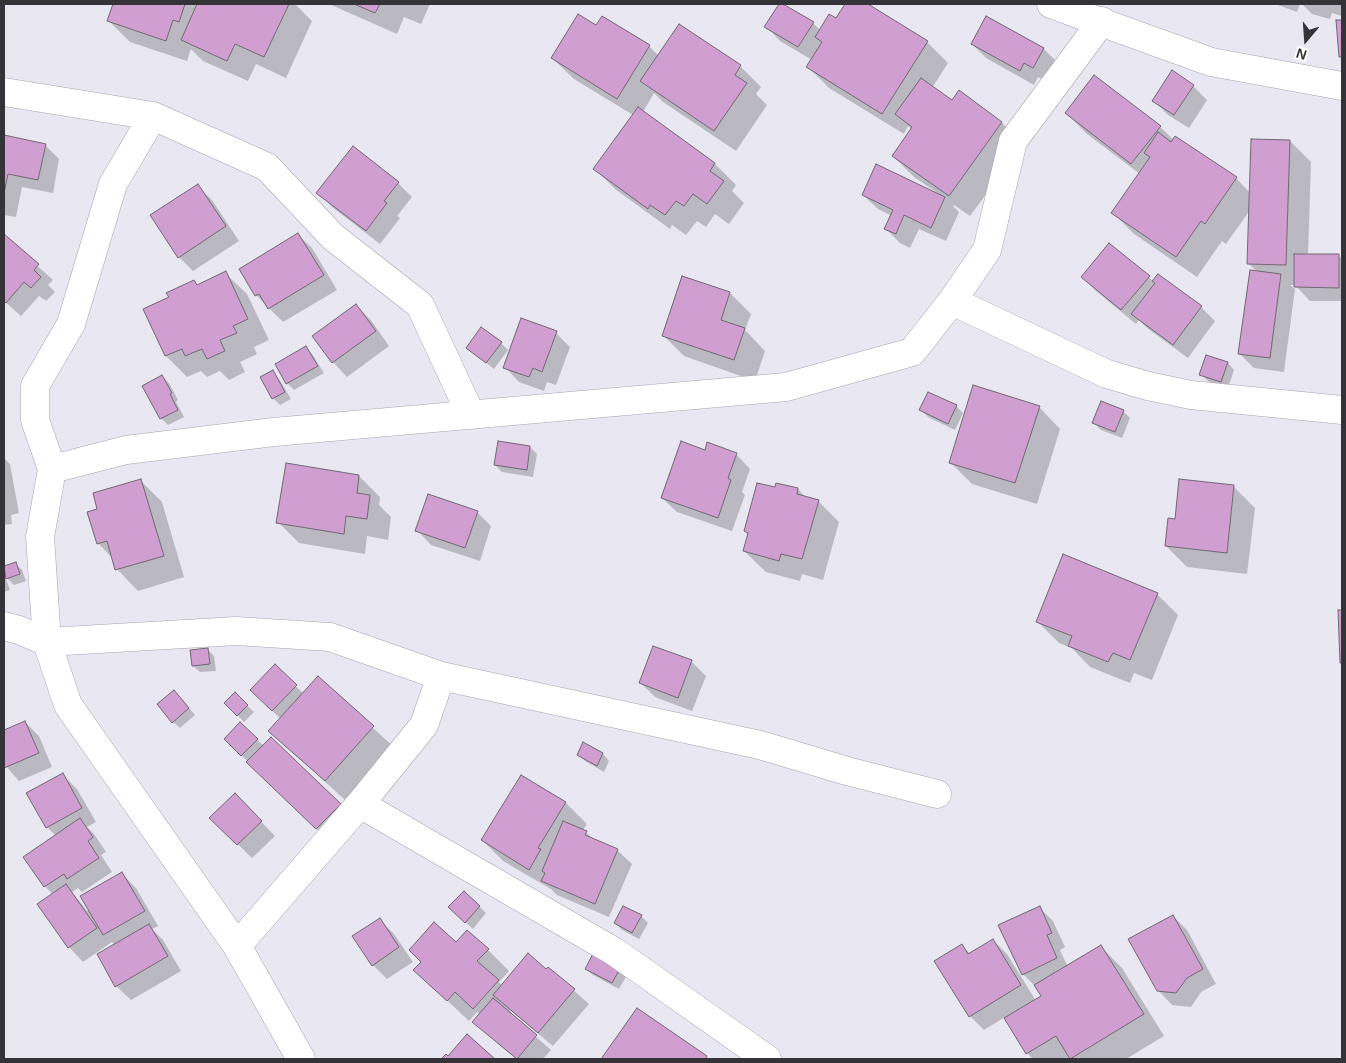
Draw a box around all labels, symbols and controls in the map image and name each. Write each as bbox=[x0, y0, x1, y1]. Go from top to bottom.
north arrow bbox=[1281, 15, 1331, 65]
text: N bbox=[1294, 45, 1309, 63]

